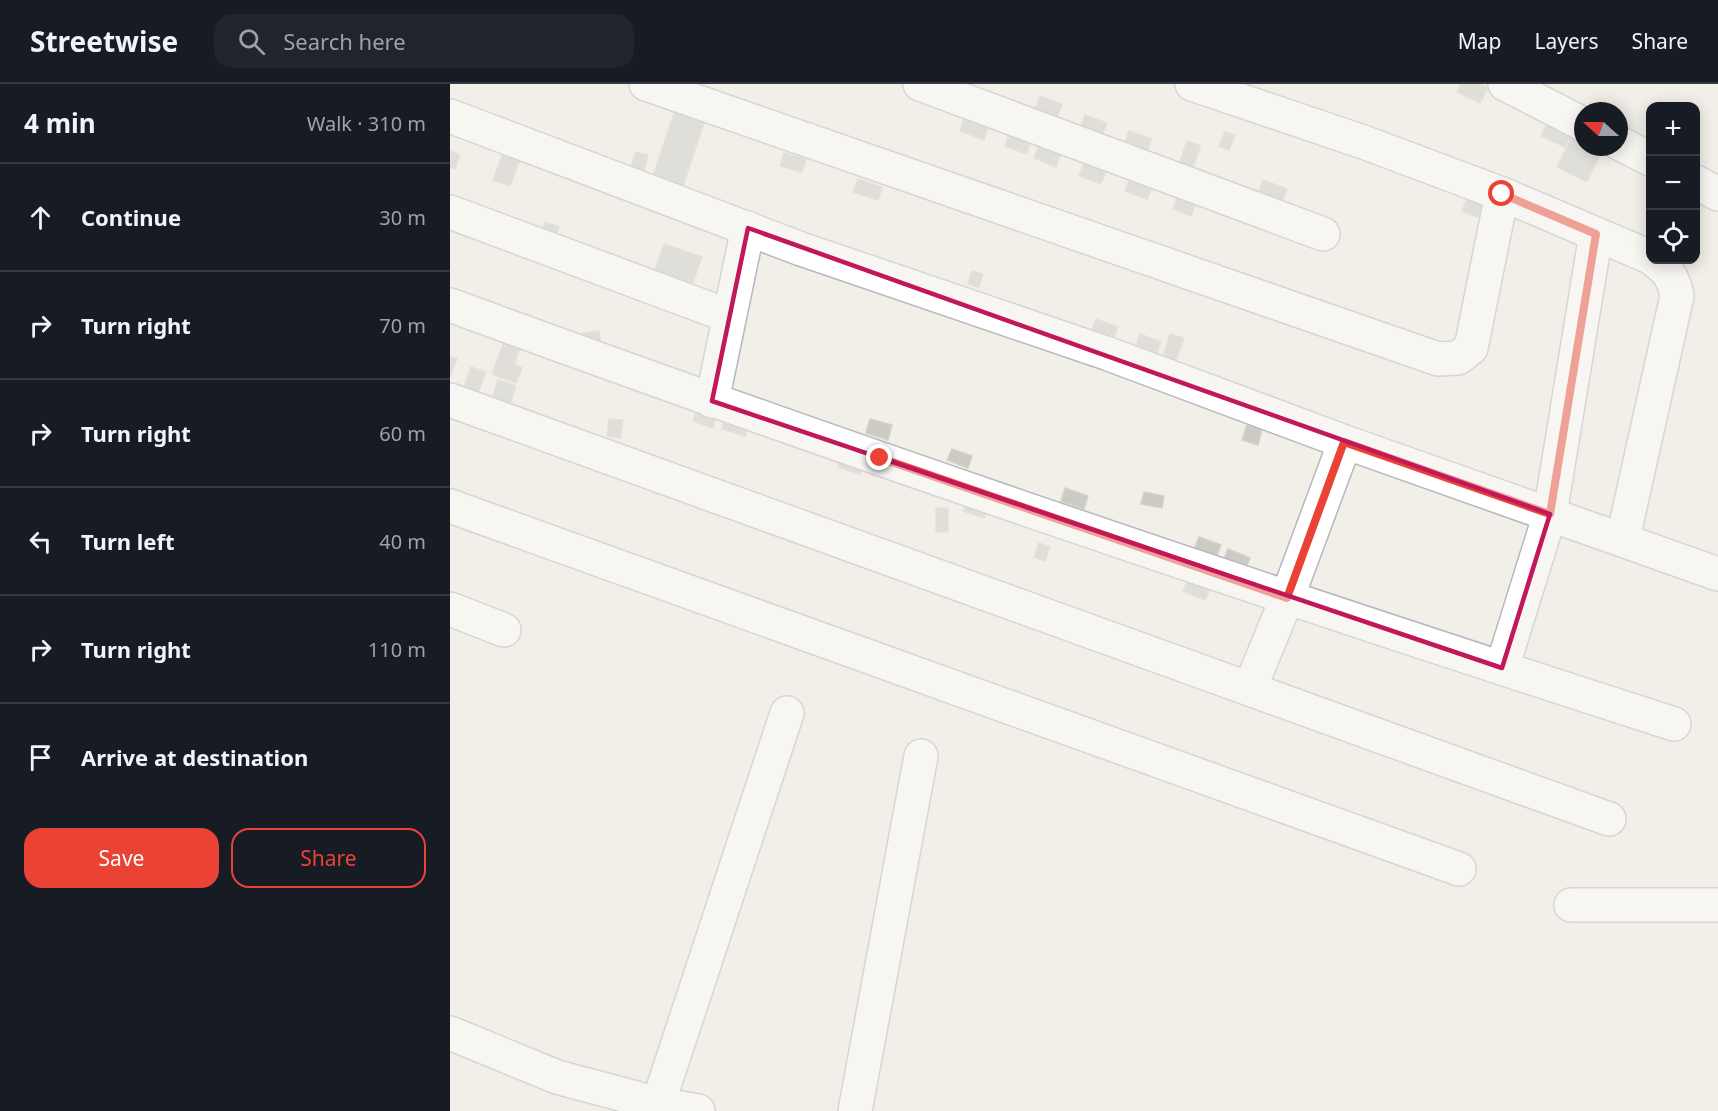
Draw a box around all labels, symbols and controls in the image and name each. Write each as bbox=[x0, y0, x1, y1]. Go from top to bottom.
search box bbox=[214, 14, 634, 68]
text: Streetwise bbox=[30, 22, 178, 60]
icon: search bbox=[235, 25, 268, 58]
text: Search here bbox=[283, 26, 406, 56]
text: Map bbox=[1458, 27, 1502, 55]
text: Layers bbox=[1535, 27, 1599, 55]
text: Share bbox=[1632, 27, 1688, 55]
north arrow bbox=[1574, 102, 1628, 156]
map controls bbox=[1646, 102, 1700, 264]
button: + bbox=[1646, 102, 1700, 156]
text: 4 min bbox=[24, 105, 96, 141]
text: Walk · 310 m bbox=[307, 110, 426, 137]
button: − bbox=[1646, 156, 1700, 210]
route start bbox=[1488, 180, 1514, 206]
icon: ahead bbox=[24, 201, 57, 234]
text: Continue bbox=[81, 202, 181, 232]
text: 30 m bbox=[379, 204, 426, 231]
button: locate bbox=[1646, 210, 1700, 264]
icon: right bbox=[24, 309, 57, 342]
text: Turn right bbox=[81, 310, 191, 340]
text: 70 m bbox=[379, 312, 426, 339]
icon: right bbox=[24, 417, 57, 450]
text: Turn right bbox=[81, 418, 191, 448]
text: 60 m bbox=[379, 420, 426, 447]
route end bbox=[866, 444, 892, 470]
icon: left bbox=[24, 525, 57, 558]
text: Turn left bbox=[81, 526, 175, 556]
text: 40 m bbox=[379, 528, 426, 555]
icon: right bbox=[24, 633, 57, 666]
text: Turn right bbox=[81, 634, 191, 664]
text: 110 m bbox=[368, 636, 426, 663]
icon: arrive bbox=[24, 741, 57, 774]
text: Arrive at destination bbox=[81, 742, 308, 772]
button: Save bbox=[24, 828, 219, 888]
button: Share bbox=[231, 828, 426, 888]

